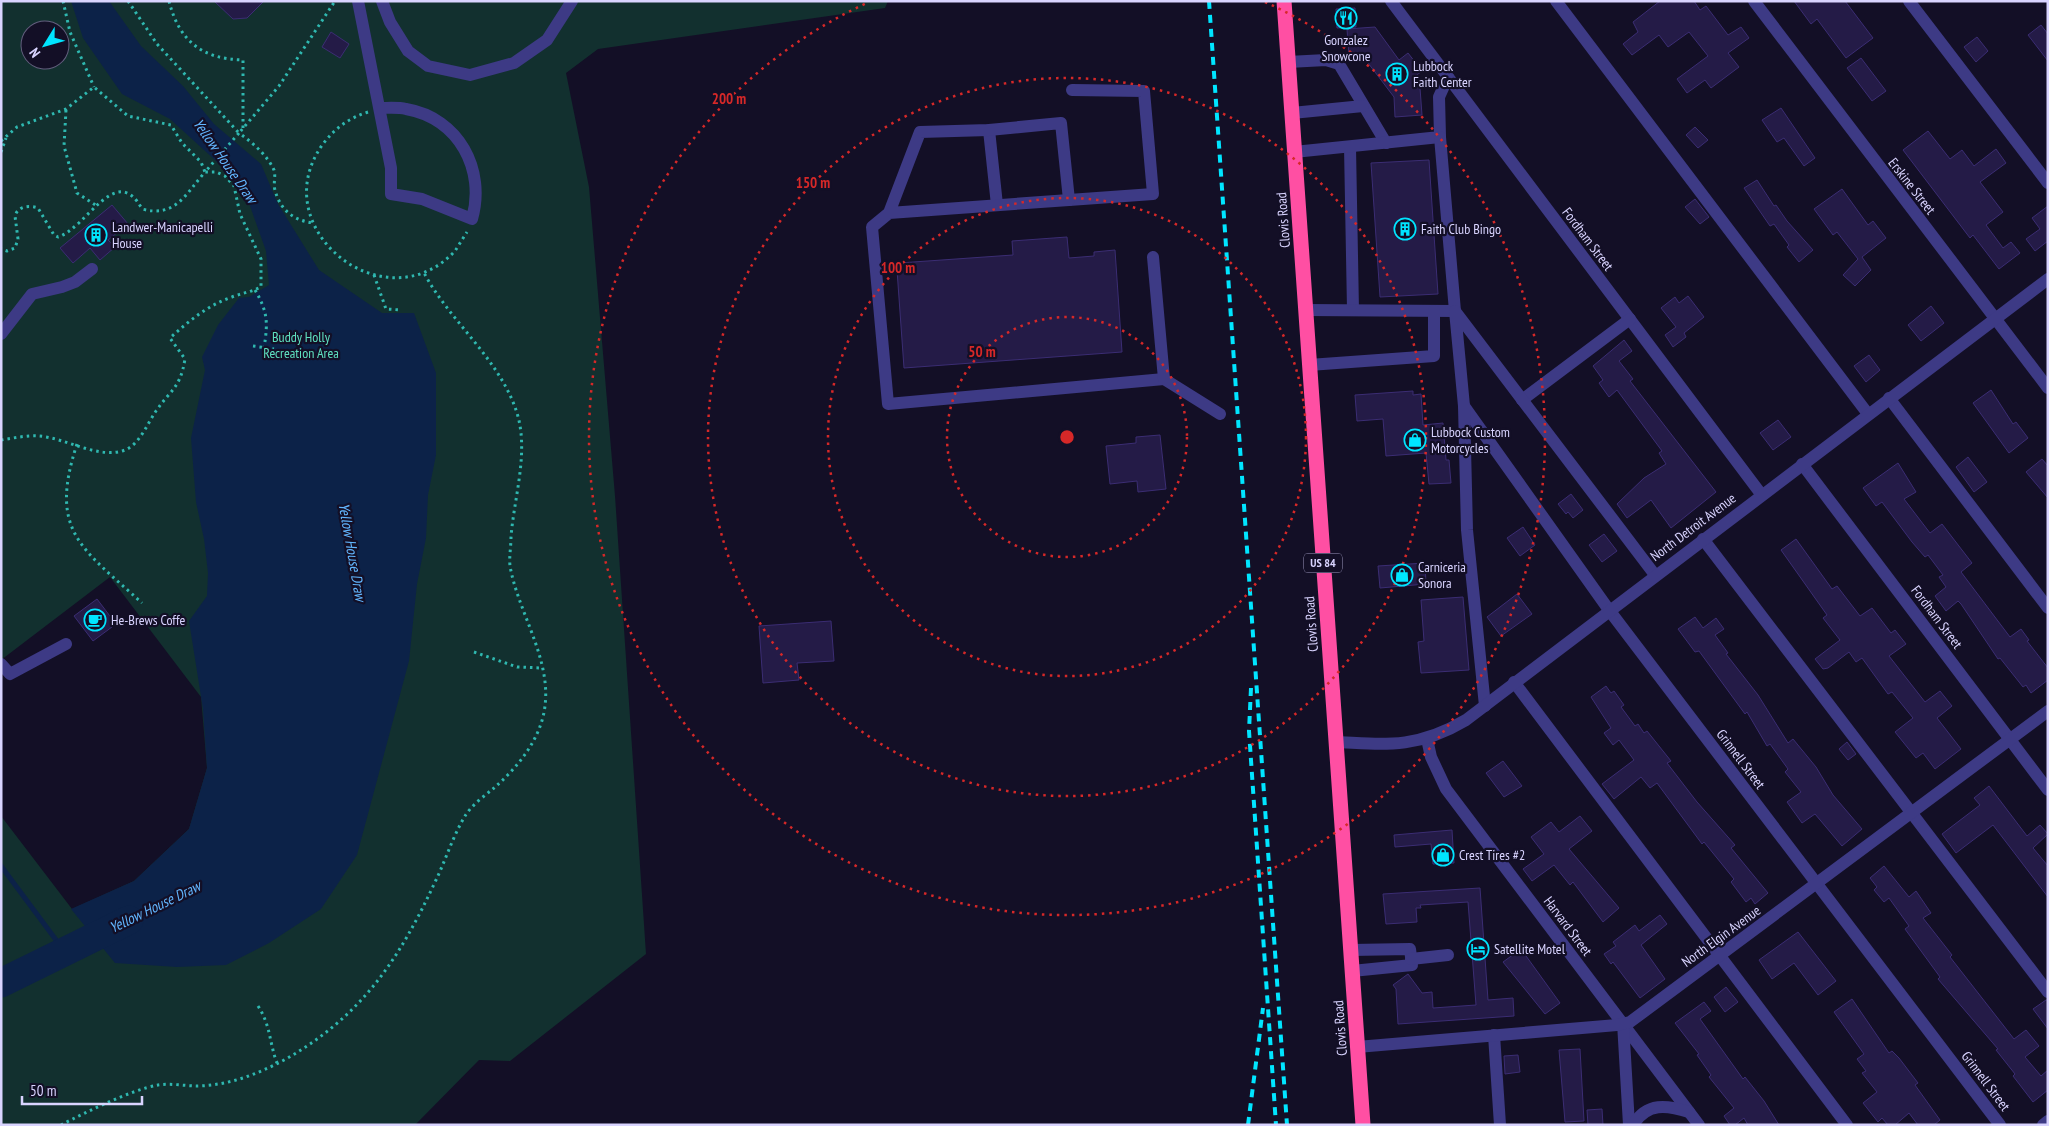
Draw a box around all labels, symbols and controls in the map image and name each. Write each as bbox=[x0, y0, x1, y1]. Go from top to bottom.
restaurant icon: Gonzalez Snowcone bbox=[1334, 6, 1358, 30]
north arrow bbox=[20, 20, 70, 70]
place label: Gonzalez Snowcone bbox=[1322, 31, 1371, 65]
text: N bbox=[25, 44, 44, 61]
place label: Lubbock Faith Center bbox=[1413, 57, 1472, 91]
building icon: Lubbock Faith Center bbox=[1385, 62, 1409, 86]
text: 200 m bbox=[712, 89, 746, 108]
water label: Yellow House Draw bbox=[189, 115, 263, 209]
street label: Erskine Street bbox=[1884, 154, 1940, 218]
text: 150 m bbox=[796, 173, 830, 192]
street label: Clovis Road bbox=[1272, 192, 1294, 248]
street label: Fordham Street bbox=[1558, 204, 1618, 274]
building icon: Faith Club Bingo bbox=[1393, 217, 1417, 241]
place label: Landwer-Manicapelli House bbox=[112, 218, 213, 252]
place label: Faith Club Bingo bbox=[1421, 220, 1501, 238]
building icon: Landwer-Manicapelli House bbox=[84, 223, 108, 247]
text: 100 m bbox=[881, 258, 915, 277]
park label: Buddy Holly Recreation Area bbox=[263, 328, 339, 362]
text: 50 m bbox=[968, 342, 996, 361]
place label: Lubbock Custom Motorcycles bbox=[1431, 423, 1510, 457]
centre of rings bbox=[1058, 428, 1076, 446]
shop icon: Lubbock Custom Motorcycles bbox=[1403, 428, 1427, 452]
street label: North Detroit Avenue bbox=[1647, 489, 1740, 565]
water label: Yellow House Draw bbox=[335, 501, 371, 605]
road number: US 84 bbox=[1304, 554, 1342, 572]
place label: Carniceria Sonora bbox=[1418, 558, 1466, 592]
shop icon: Carniceria Sonora bbox=[1390, 563, 1414, 587]
street label: Fordham Street bbox=[1907, 582, 1967, 652]
street label: Clovis Road bbox=[1300, 596, 1322, 652]
cafe icon: He-Brews Coffe bbox=[83, 608, 107, 632]
place label: He-Brews Coffe bbox=[111, 611, 185, 629]
street label: Grinnell Street bbox=[1713, 726, 1769, 793]
shop icon: Crest Tires #2 bbox=[1431, 843, 1455, 867]
place label: Crest Tires #2 bbox=[1459, 846, 1525, 864]
water label: Yellow House Draw bbox=[106, 875, 206, 937]
street label: Harvard Street bbox=[1540, 893, 1596, 959]
street label: North Elgin Avenue bbox=[1678, 901, 1764, 971]
hotel icon: Satellite Motel bbox=[1466, 937, 1490, 961]
place label: Satellite Motel bbox=[1494, 940, 1566, 958]
street label: Clovis Road bbox=[1329, 1000, 1351, 1056]
street label: Grinnell Street bbox=[1958, 1048, 2014, 1115]
scale bar bbox=[22, 1074, 142, 1106]
text: 50 m bbox=[30, 1081, 56, 1100]

